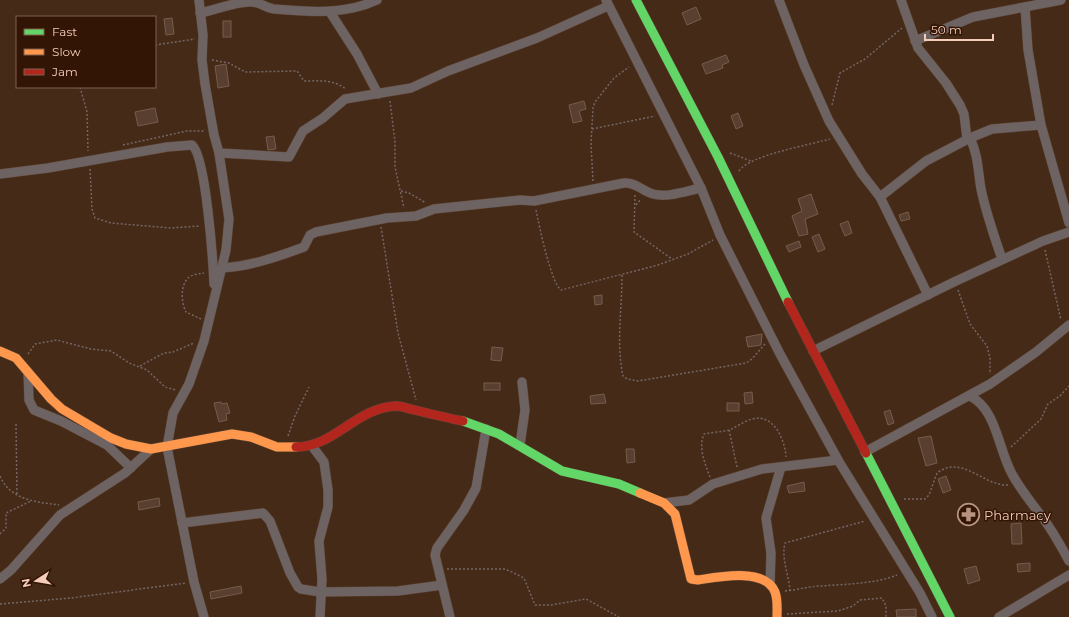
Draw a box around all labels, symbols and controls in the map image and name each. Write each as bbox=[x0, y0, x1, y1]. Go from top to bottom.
legend bbox=[16, 16, 156, 88]
scale bar bbox=[925, 16, 993, 42]
text: 50 m bbox=[931, 22, 962, 37]
text: Fast bbox=[52, 24, 77, 39]
text: Slow bbox=[52, 44, 81, 59]
text: Jam bbox=[51, 64, 78, 79]
pharmacy icon: Pharmacy bbox=[956, 502, 982, 528]
place label: Pharmacy bbox=[984, 507, 1052, 523]
north arrow bbox=[16, 561, 56, 601]
text: N bbox=[18, 577, 34, 589]

